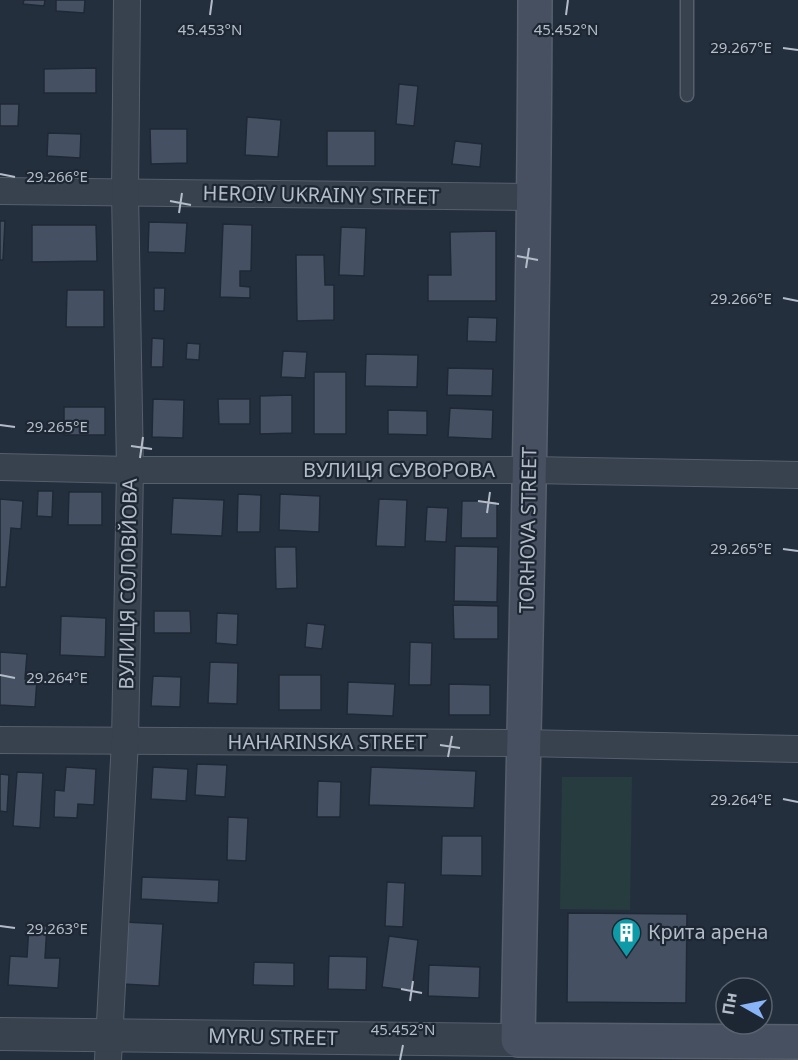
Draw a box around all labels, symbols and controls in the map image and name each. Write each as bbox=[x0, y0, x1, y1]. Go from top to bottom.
text: 45.453°N bbox=[178, 19, 242, 39]
text: 45.452°N bbox=[534, 19, 598, 39]
text: 29.267°E bbox=[710, 37, 772, 57]
text: 29.266°E bbox=[26, 166, 88, 186]
street label: HEROIV UKRAINY STREET bbox=[202, 179, 440, 210]
text: 29.266°E bbox=[710, 288, 772, 308]
text: 29.265°E bbox=[26, 416, 88, 436]
street label: TORHOVA STREET bbox=[513, 447, 542, 613]
street label: ВУЛИЦЯ СУВОРОВА bbox=[303, 456, 495, 483]
street label: ВУЛИЦЯ СОЛОВЙОВА bbox=[112, 478, 143, 690]
text: 29.265°E bbox=[710, 538, 772, 558]
text: 29.264°E bbox=[26, 667, 88, 687]
street label: HAHARINSKA STREET bbox=[228, 728, 426, 755]
text: 29.264°E bbox=[710, 789, 772, 809]
building icon: Крита арена bbox=[611, 916, 643, 958]
text: 29.263°E bbox=[26, 918, 88, 938]
place label: Крита арена bbox=[648, 918, 768, 945]
north arrow bbox=[714, 976, 774, 1036]
text: Пн bbox=[717, 991, 742, 1017]
text: 45.452°N bbox=[371, 1019, 435, 1039]
street label: MYRU STREET bbox=[208, 1022, 338, 1051]

